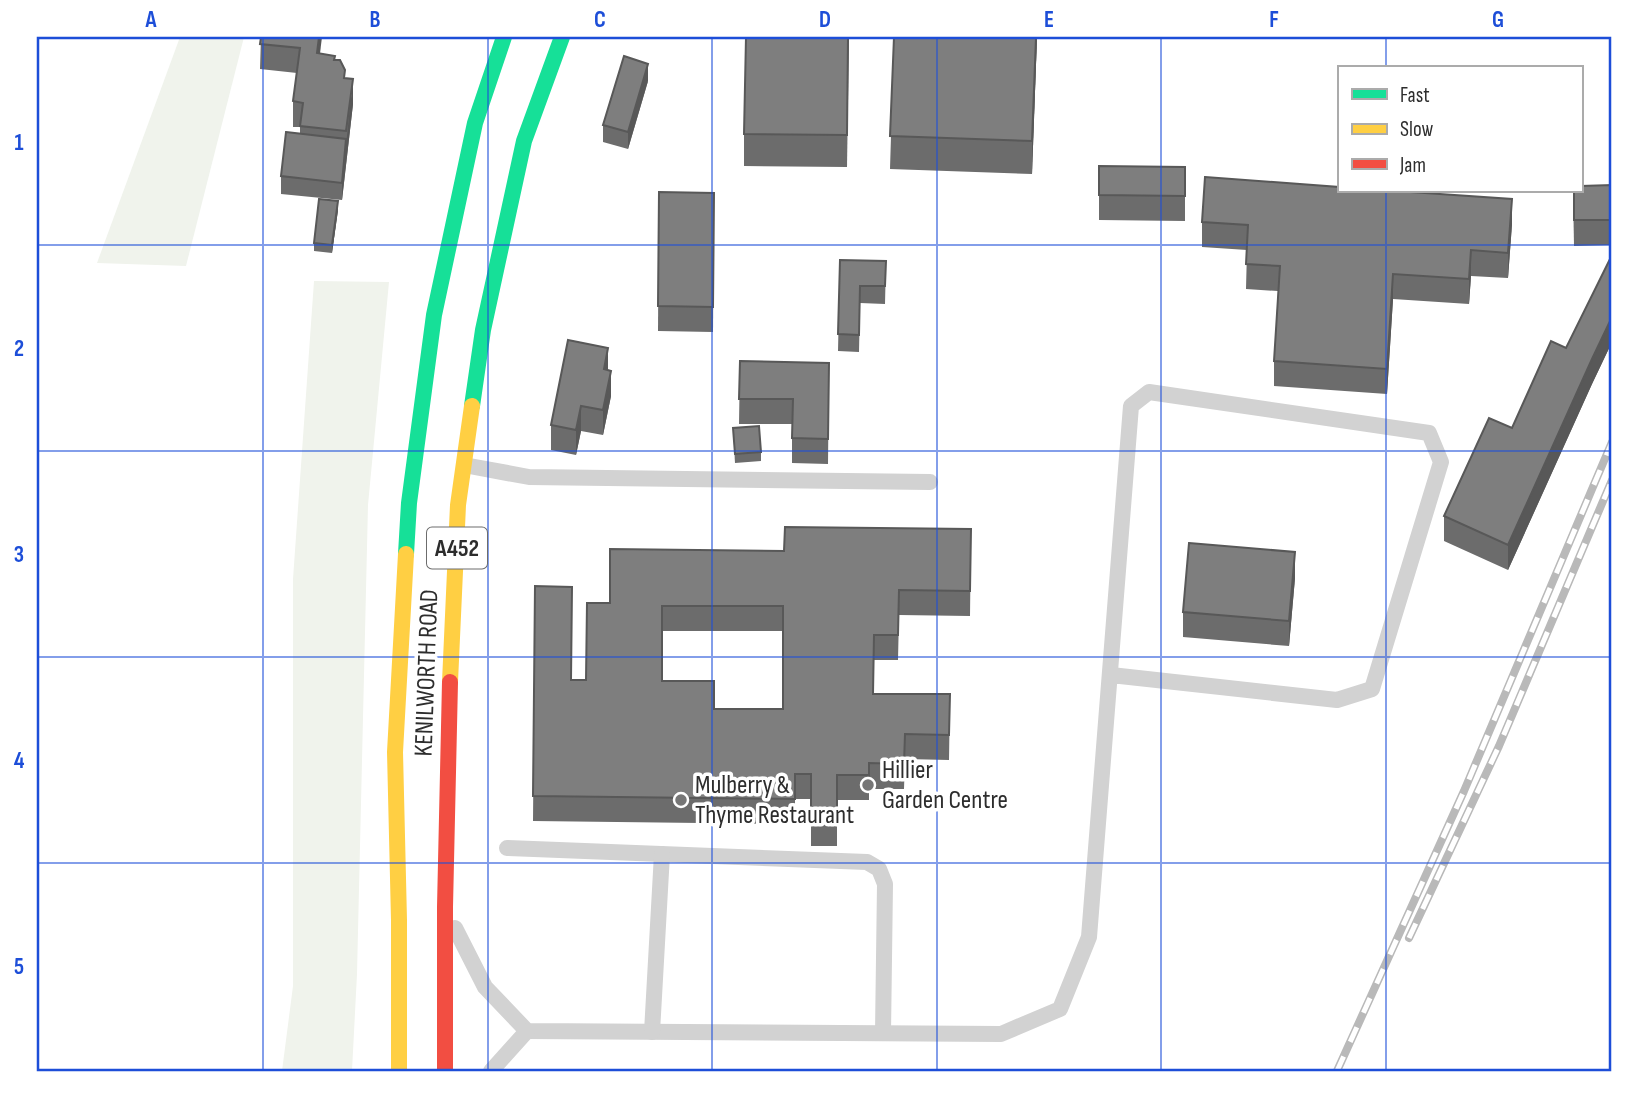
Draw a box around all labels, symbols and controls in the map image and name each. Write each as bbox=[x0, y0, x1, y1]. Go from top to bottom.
text: A bbox=[145, 6, 158, 34]
text: B bbox=[370, 6, 381, 34]
text: C bbox=[594, 6, 606, 34]
text: D bbox=[819, 6, 831, 34]
text: E bbox=[1044, 6, 1054, 34]
text: F bbox=[1269, 6, 1279, 34]
text: G bbox=[1492, 6, 1504, 34]
legend bbox=[1338, 66, 1582, 192]
text: Fast bbox=[1400, 83, 1430, 108]
text: Slow bbox=[1400, 117, 1434, 142]
text: 1 bbox=[14, 129, 24, 157]
text: Jam bbox=[1399, 153, 1426, 178]
text: 2 bbox=[14, 335, 24, 363]
road number: A452 bbox=[427, 528, 487, 568]
text: 3 bbox=[14, 541, 24, 569]
street label: KENILWORTH ROAD bbox=[409, 589, 445, 757]
text: 4 bbox=[14, 747, 25, 775]
place label: Hillier Garden Centre bbox=[882, 755, 1008, 816]
place label: Mulberry & Thyme Restaurant bbox=[695, 770, 854, 831]
marker: Hillier Garden Centre bbox=[860, 777, 876, 793]
marker: Mulberry & Thyme Restaurant bbox=[673, 792, 689, 808]
text: 5 bbox=[14, 953, 24, 981]

